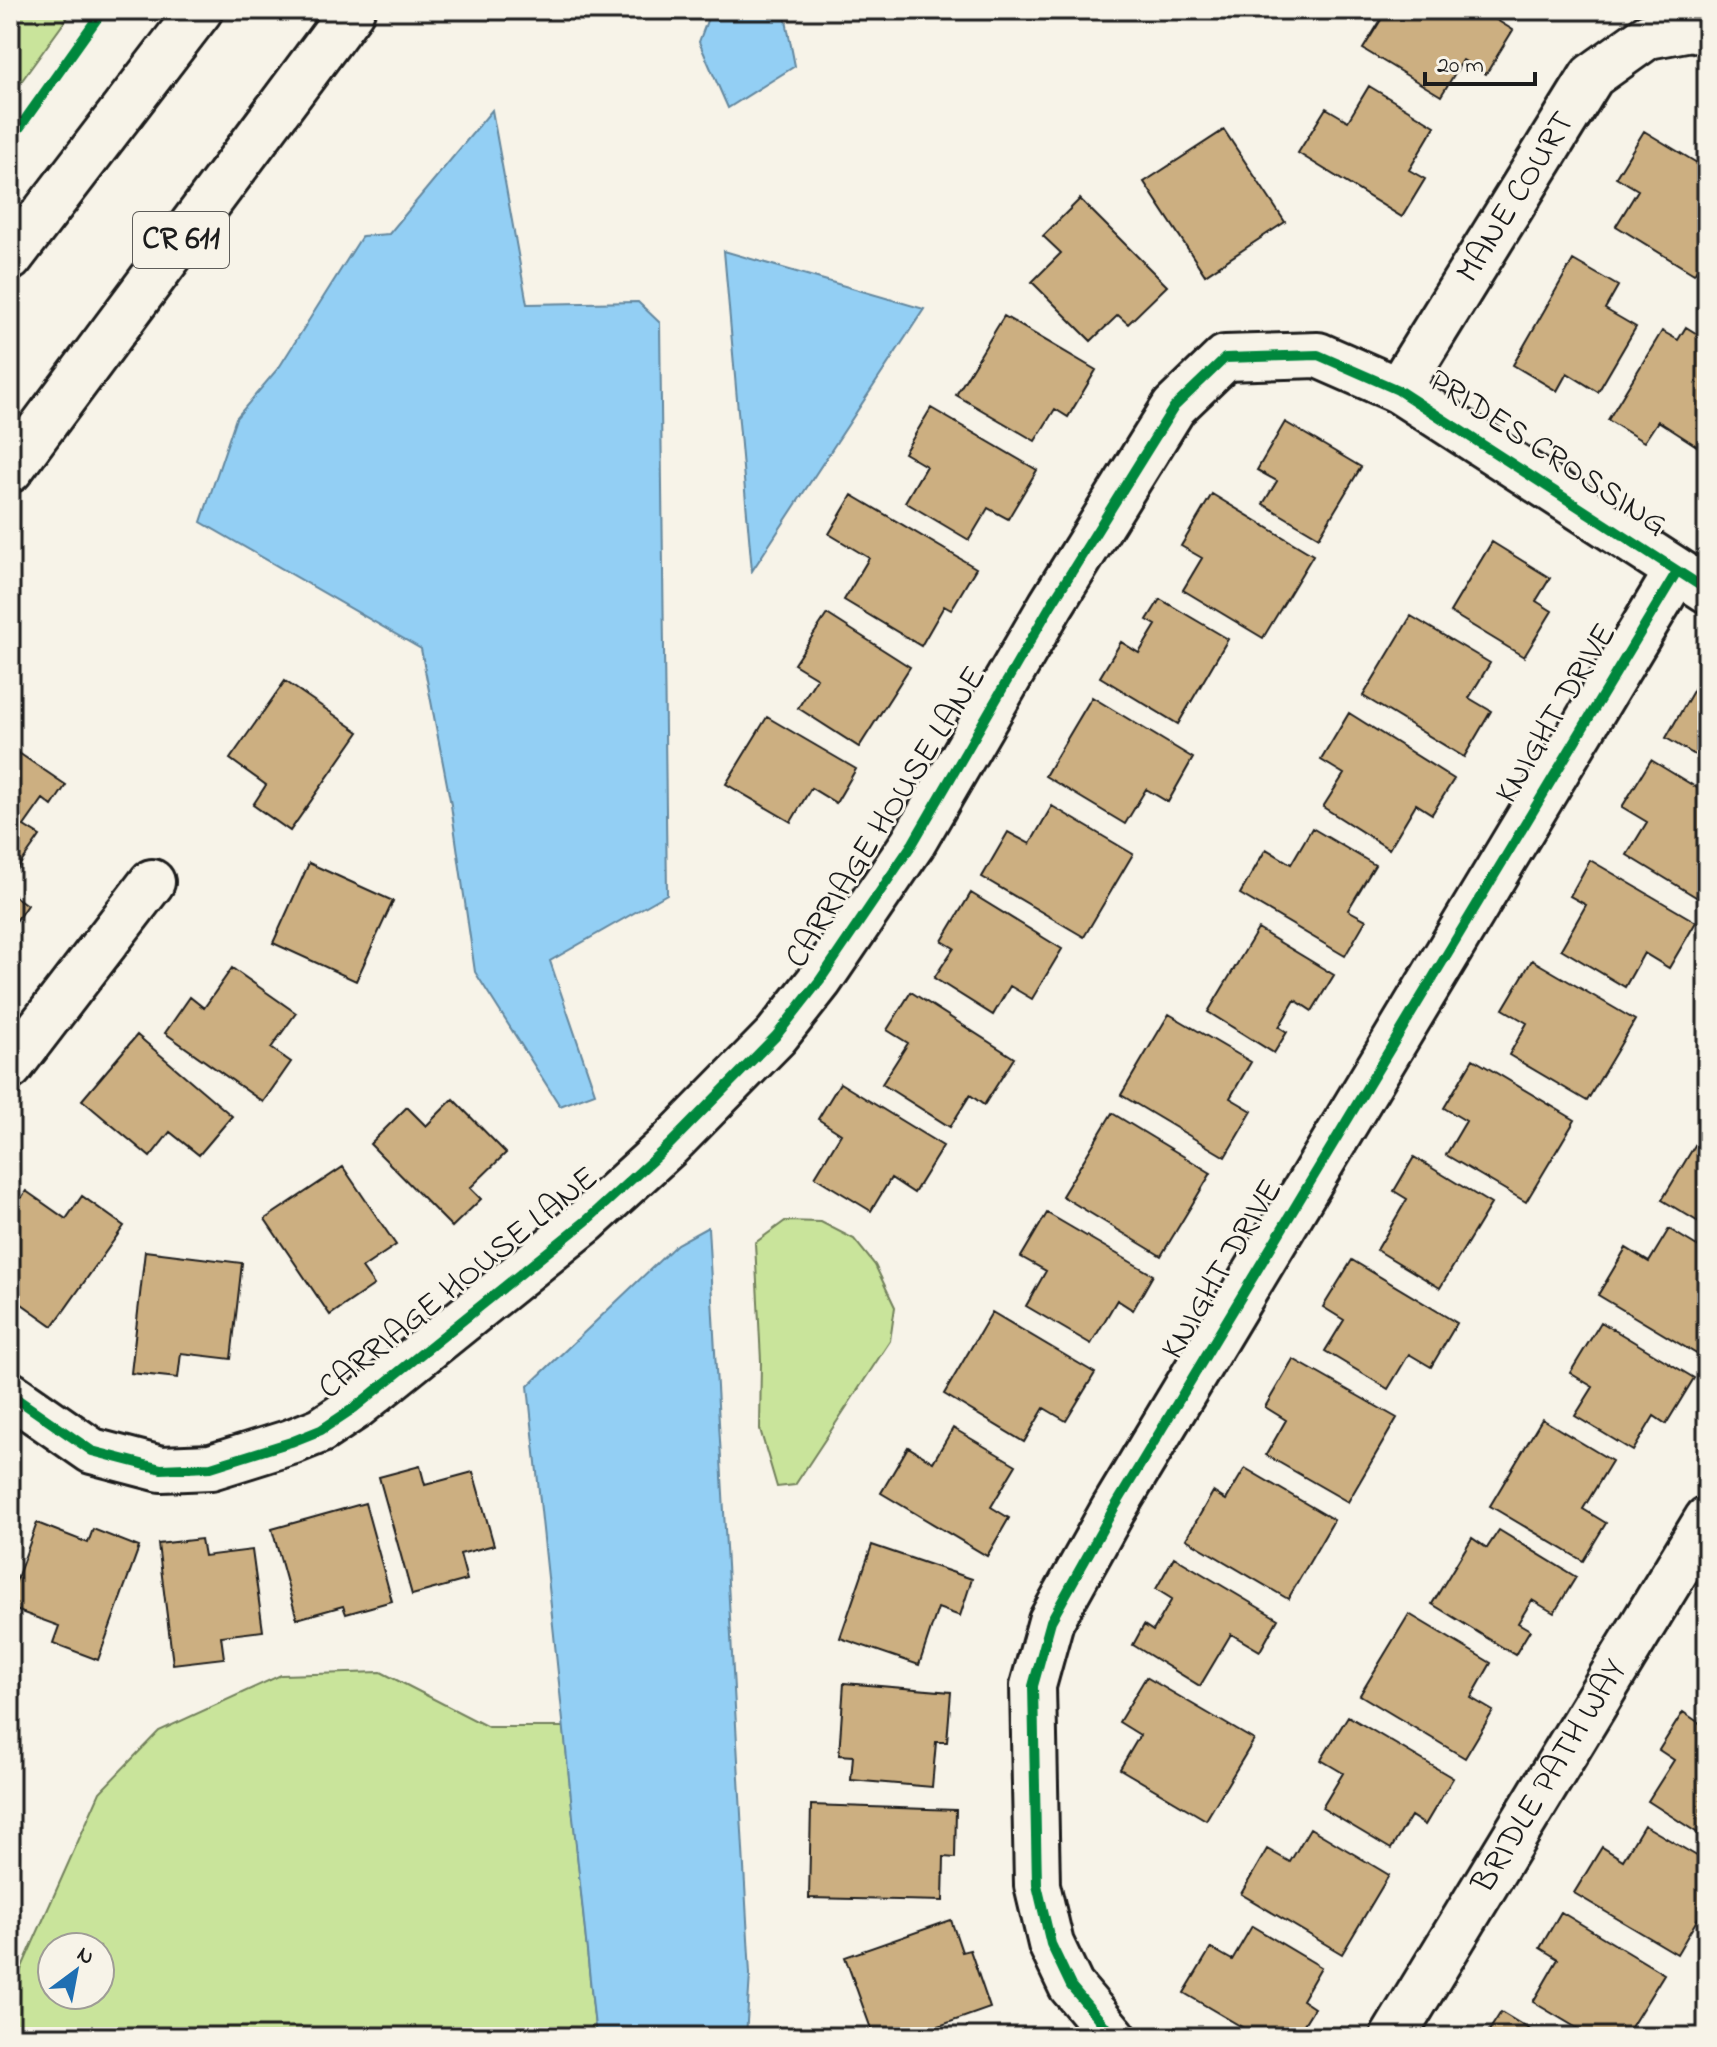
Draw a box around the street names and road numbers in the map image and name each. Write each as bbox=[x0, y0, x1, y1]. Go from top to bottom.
street label: MANE COURT bbox=[1445, 102, 1589, 293]
road number: CR 611 bbox=[133, 212, 229, 268]
street label: PRIDES CROSSING bbox=[1417, 358, 1677, 550]
street label: KNIGHT DRIVE bbox=[1483, 614, 1631, 814]
street label: CARRIAGE HOUSE LANE bbox=[774, 657, 1000, 979]
street label: CARRIAGE HOUSE LANE bbox=[308, 1155, 610, 1413]
street label: KNIGHT DRIVE bbox=[1149, 1170, 1297, 1370]
street label: BRIDLE PATH WAY bbox=[1460, 1650, 1641, 1904]

